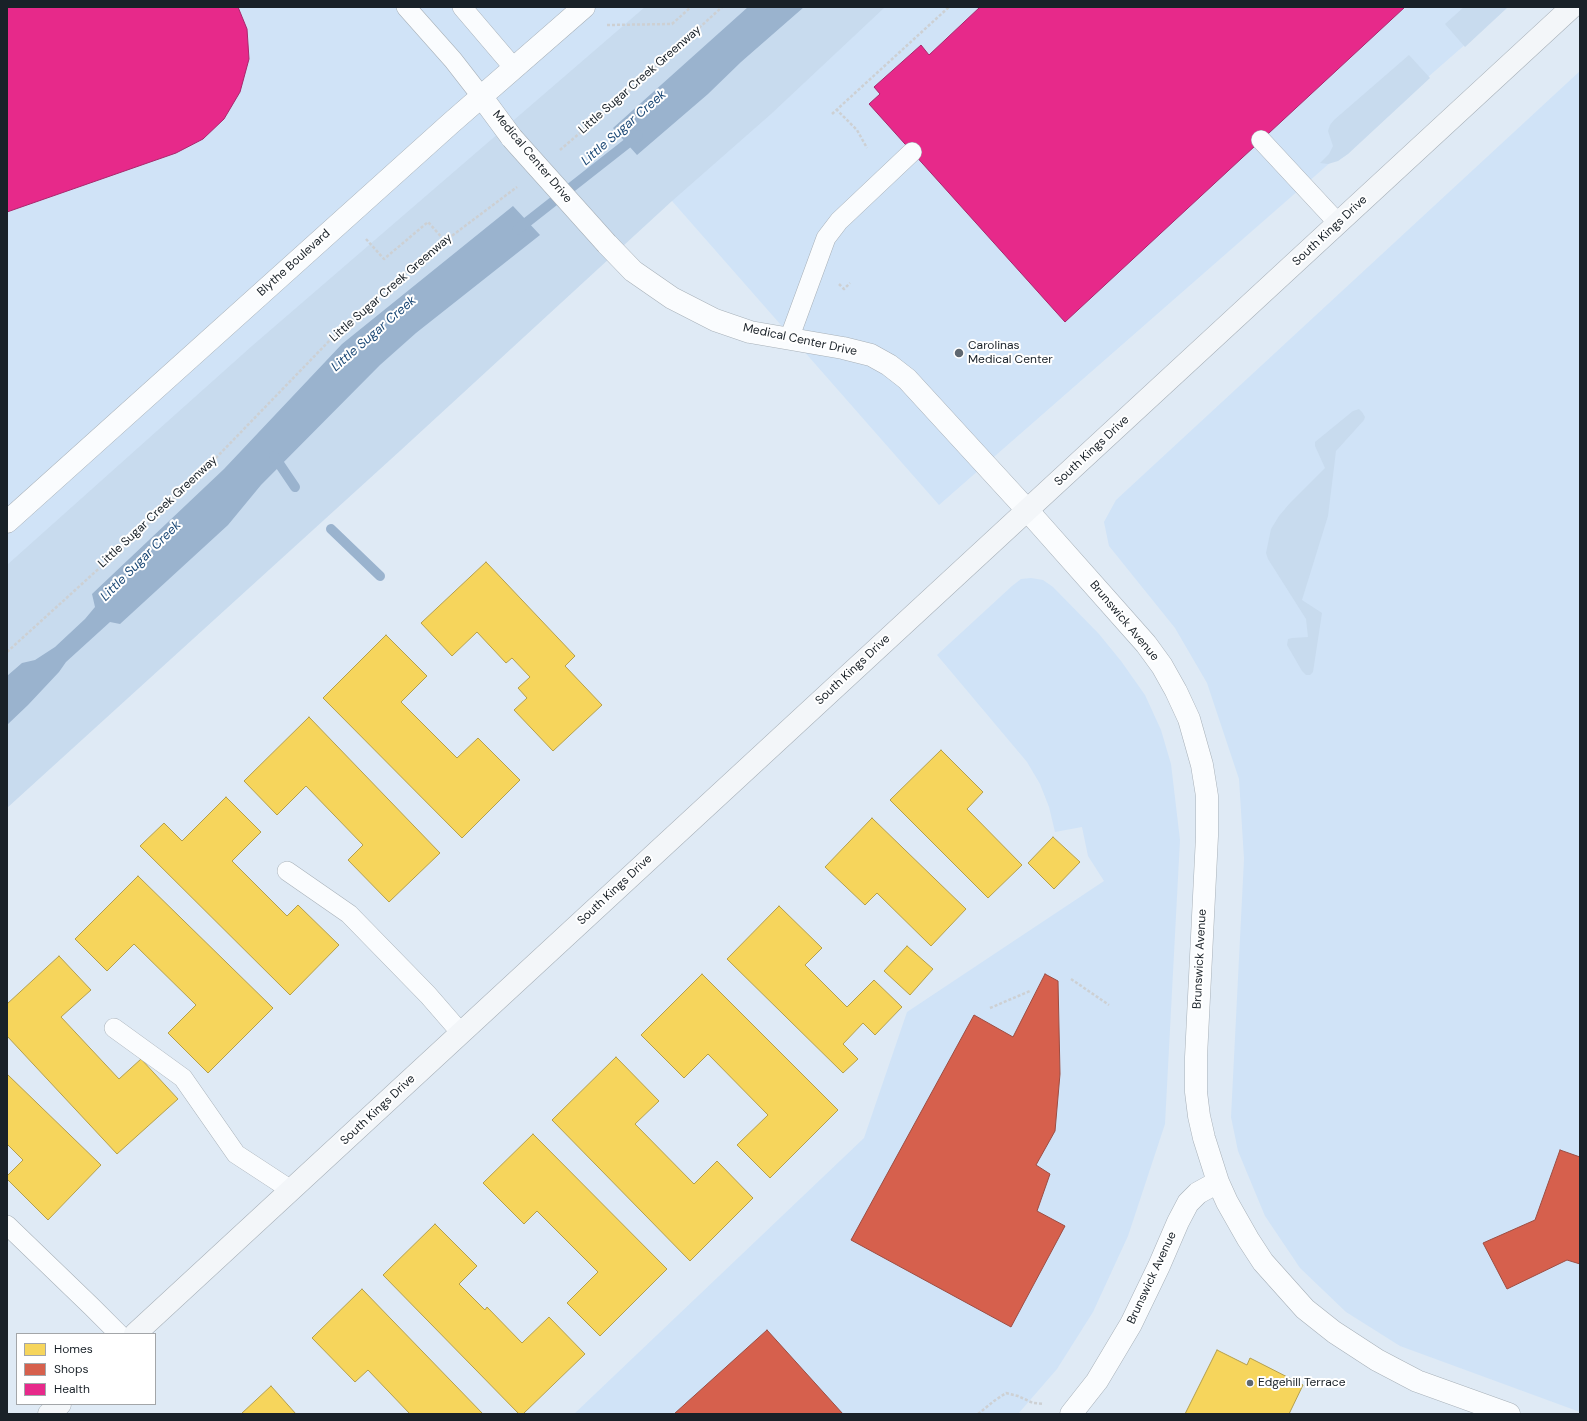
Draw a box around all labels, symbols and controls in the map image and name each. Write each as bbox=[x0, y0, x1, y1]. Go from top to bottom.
street label: Little Sugar Creek Greenway bbox=[576, 23, 704, 137]
water label: Little Sugar Creek bbox=[578, 87, 670, 169]
street label: Medical Center Drive bbox=[489, 108, 575, 206]
street label: South Kings Drive bbox=[1290, 193, 1370, 269]
street label: Blythe Boulevard bbox=[255, 227, 333, 299]
street label: Little Sugar Creek Greenway bbox=[327, 231, 455, 345]
water label: Little Sugar Creek bbox=[328, 293, 420, 375]
street label: Medical Center Drive bbox=[742, 321, 858, 359]
place label: Carolinas Medical Center bbox=[968, 339, 1053, 367]
marker: Carolinas Medical Center bbox=[953, 347, 965, 359]
street label: South Kings Drive bbox=[1052, 413, 1132, 489]
street label: Little Sugar Creek Greenway bbox=[96, 453, 220, 571]
water label: Little Sugar Creek bbox=[98, 518, 184, 604]
street label: Brunswick Avenue bbox=[1086, 578, 1162, 664]
street label: South Kings Drive bbox=[813, 632, 893, 708]
street label: South Kings Drive bbox=[575, 852, 655, 928]
street label: Brunswick Avenue bbox=[1190, 909, 1210, 1009]
street label: South Kings Drive bbox=[338, 1072, 418, 1148]
street label: Brunswick Avenue bbox=[1124, 1230, 1180, 1326]
legend bbox=[16, 1333, 156, 1405]
text: Homes bbox=[54, 1341, 93, 1357]
text: Shops bbox=[54, 1361, 89, 1377]
place label: Edgehill Terrace bbox=[1258, 1376, 1345, 1390]
marker: Edgehill Terrace bbox=[1245, 1378, 1255, 1388]
text: Health bbox=[54, 1381, 90, 1397]

